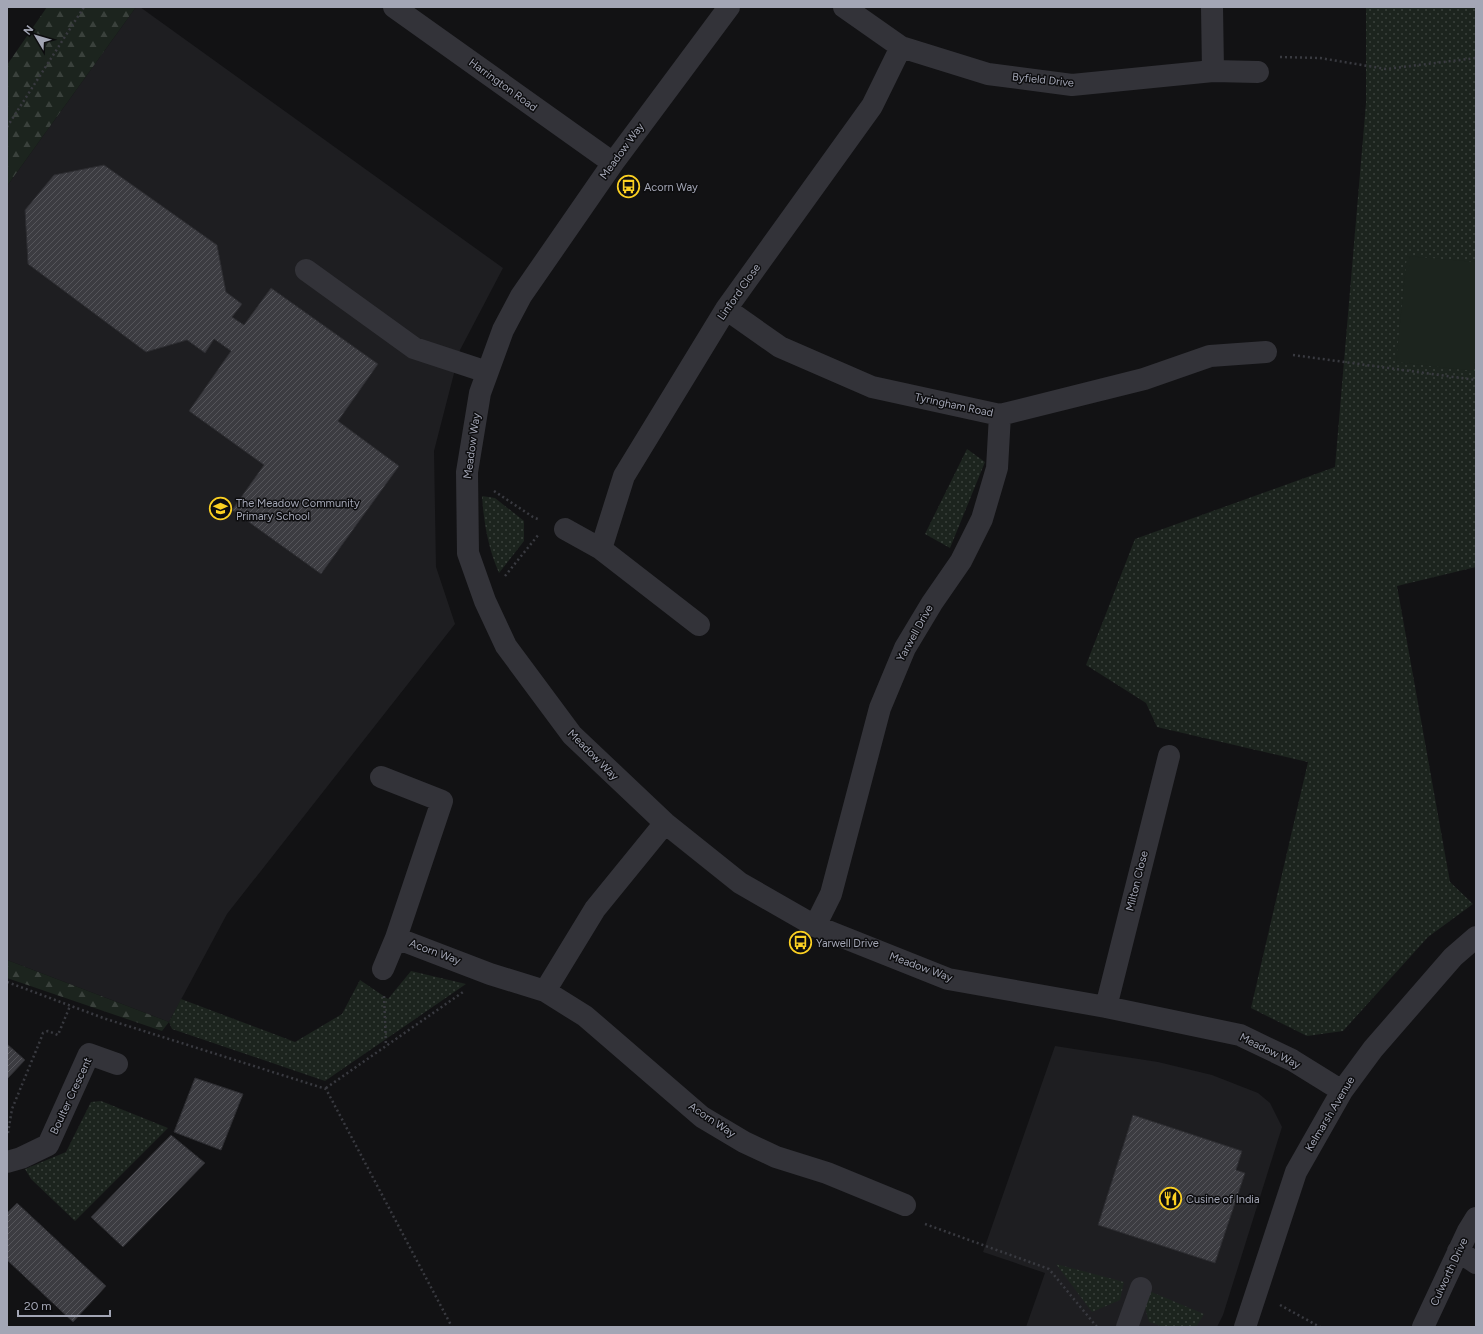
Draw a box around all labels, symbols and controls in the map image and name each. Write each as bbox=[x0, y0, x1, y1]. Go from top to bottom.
north arrow bbox=[16, 16, 56, 56]
text: N bbox=[21, 23, 36, 38]
street label: Harrington Road bbox=[466, 56, 540, 114]
street label: Byfield Drive bbox=[1011, 70, 1075, 90]
street label: Meadow Way bbox=[597, 120, 647, 182]
bus stop icon: Acorn Way bbox=[616, 174, 642, 200]
place label: Acorn Way bbox=[644, 181, 698, 194]
street label: Linford Close bbox=[715, 261, 763, 323]
street label: Tyringham Road bbox=[914, 390, 994, 420]
street label: Meadow Way bbox=[461, 412, 483, 480]
school or university icon: The Meadow Community Primary School bbox=[208, 496, 234, 522]
place label: The Meadow Community Primary School bbox=[236, 497, 360, 523]
street label: Yarwell Drive bbox=[894, 602, 936, 664]
street label: Meadow Way bbox=[565, 727, 621, 783]
street label: Milton Close bbox=[1123, 850, 1151, 912]
bus stop icon: Yarwell Drive bbox=[788, 930, 814, 956]
street label: Acorn Way bbox=[408, 937, 463, 967]
place label: Yarwell Drive bbox=[816, 937, 879, 950]
street label: Meadow Way bbox=[888, 950, 955, 985]
street label: Meadow Way bbox=[1237, 1031, 1303, 1071]
street label: Boulter Crescent bbox=[48, 1056, 94, 1136]
street label: Kelmarsh Avenue bbox=[1303, 1074, 1357, 1154]
street label: Acorn Way bbox=[686, 1100, 738, 1141]
restaurant icon: Cusine of India bbox=[1158, 1186, 1184, 1212]
place label: Cusine of India bbox=[1186, 1193, 1260, 1206]
street label: Culworth Drive bbox=[1428, 1236, 1470, 1308]
scale bar bbox=[18, 1292, 110, 1318]
text: 20 m bbox=[24, 1299, 52, 1313]

